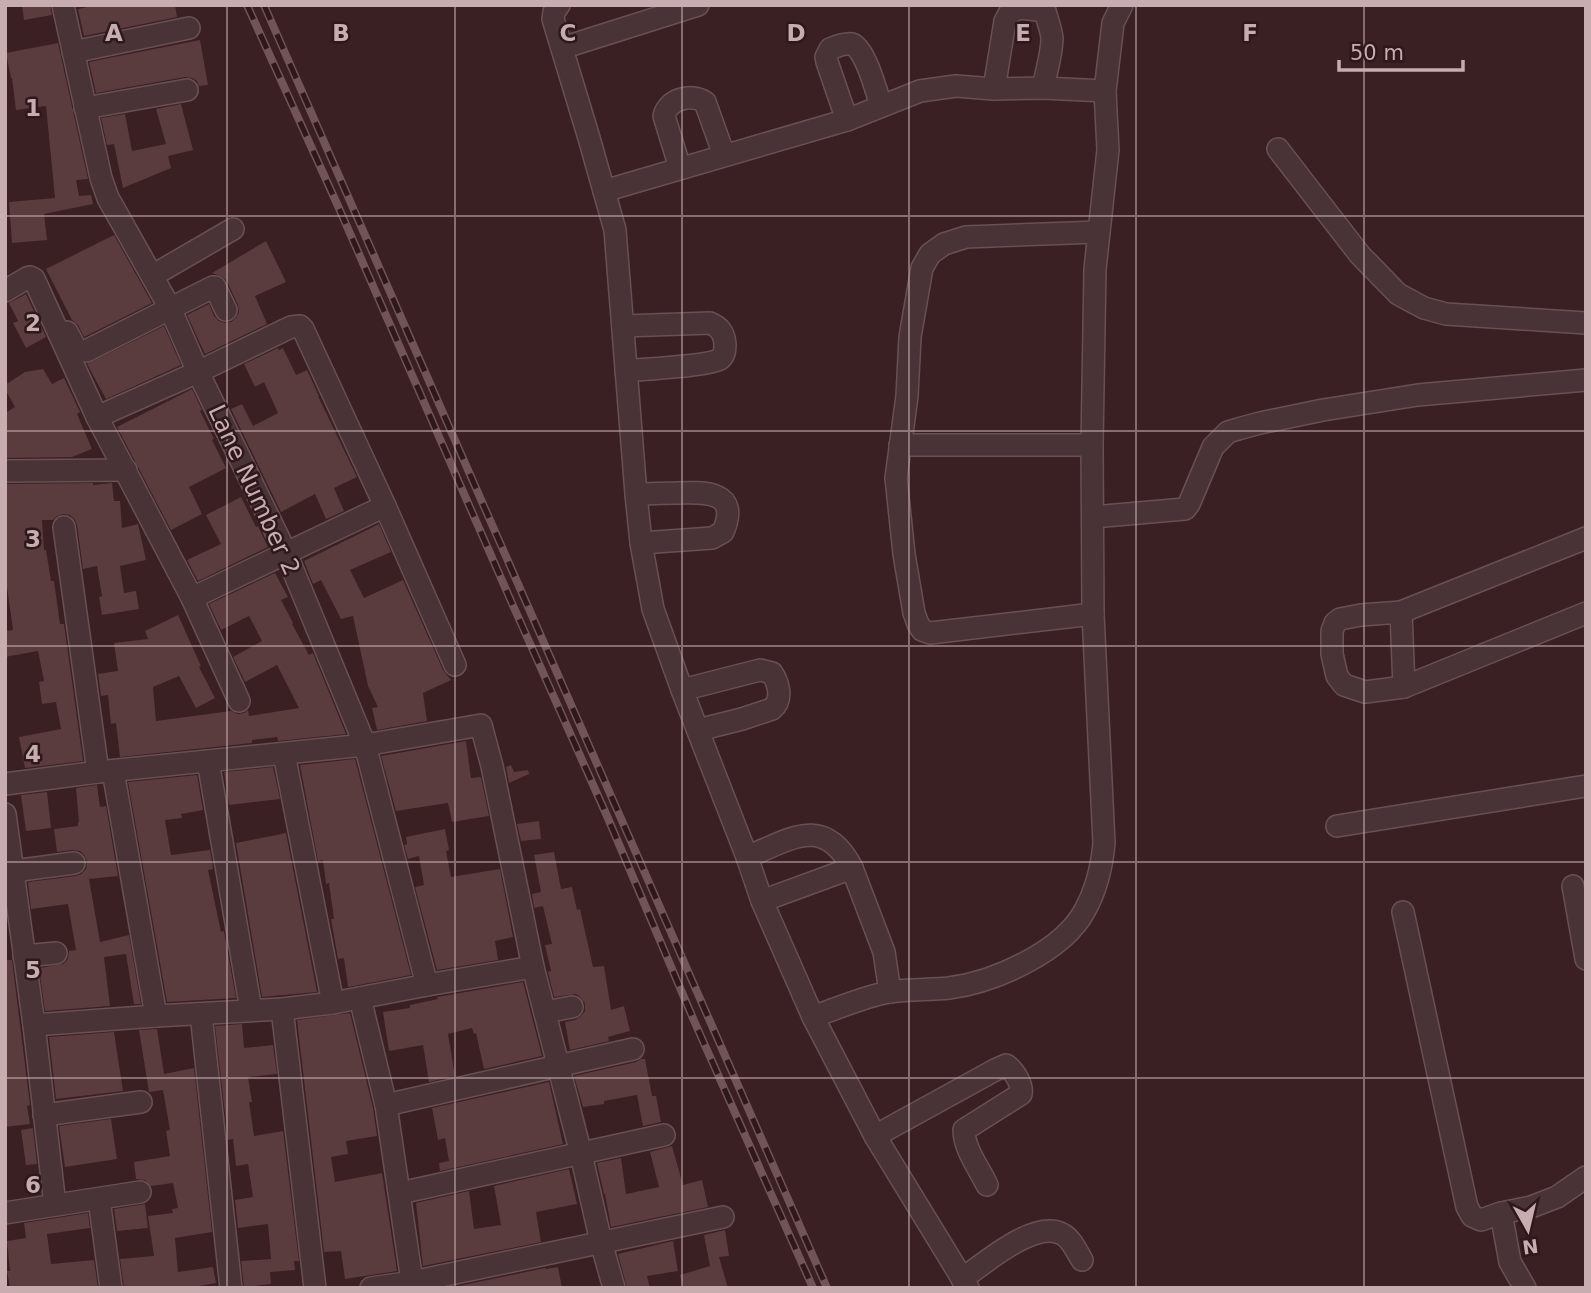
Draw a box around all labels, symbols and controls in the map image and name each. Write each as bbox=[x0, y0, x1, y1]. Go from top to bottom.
text: A bbox=[105, 20, 123, 46]
text: B bbox=[332, 20, 350, 46]
text: C bbox=[560, 20, 576, 46]
text: D bbox=[786, 20, 806, 46]
text: E bbox=[1015, 20, 1031, 46]
text: F bbox=[1242, 20, 1258, 46]
scale bar bbox=[1339, 28, 1463, 72]
text: 50 m bbox=[1350, 41, 1404, 65]
text: 1 bbox=[25, 95, 41, 121]
text: 2 bbox=[25, 310, 41, 336]
street label: Lane Number 2 bbox=[202, 400, 306, 580]
text: 3 bbox=[25, 526, 41, 552]
text: 4 bbox=[25, 741, 41, 767]
text: 5 bbox=[25, 957, 41, 983]
text: 6 bbox=[25, 1172, 41, 1198]
north arrow bbox=[1493, 1195, 1563, 1265]
text: N bbox=[1521, 1235, 1540, 1259]

